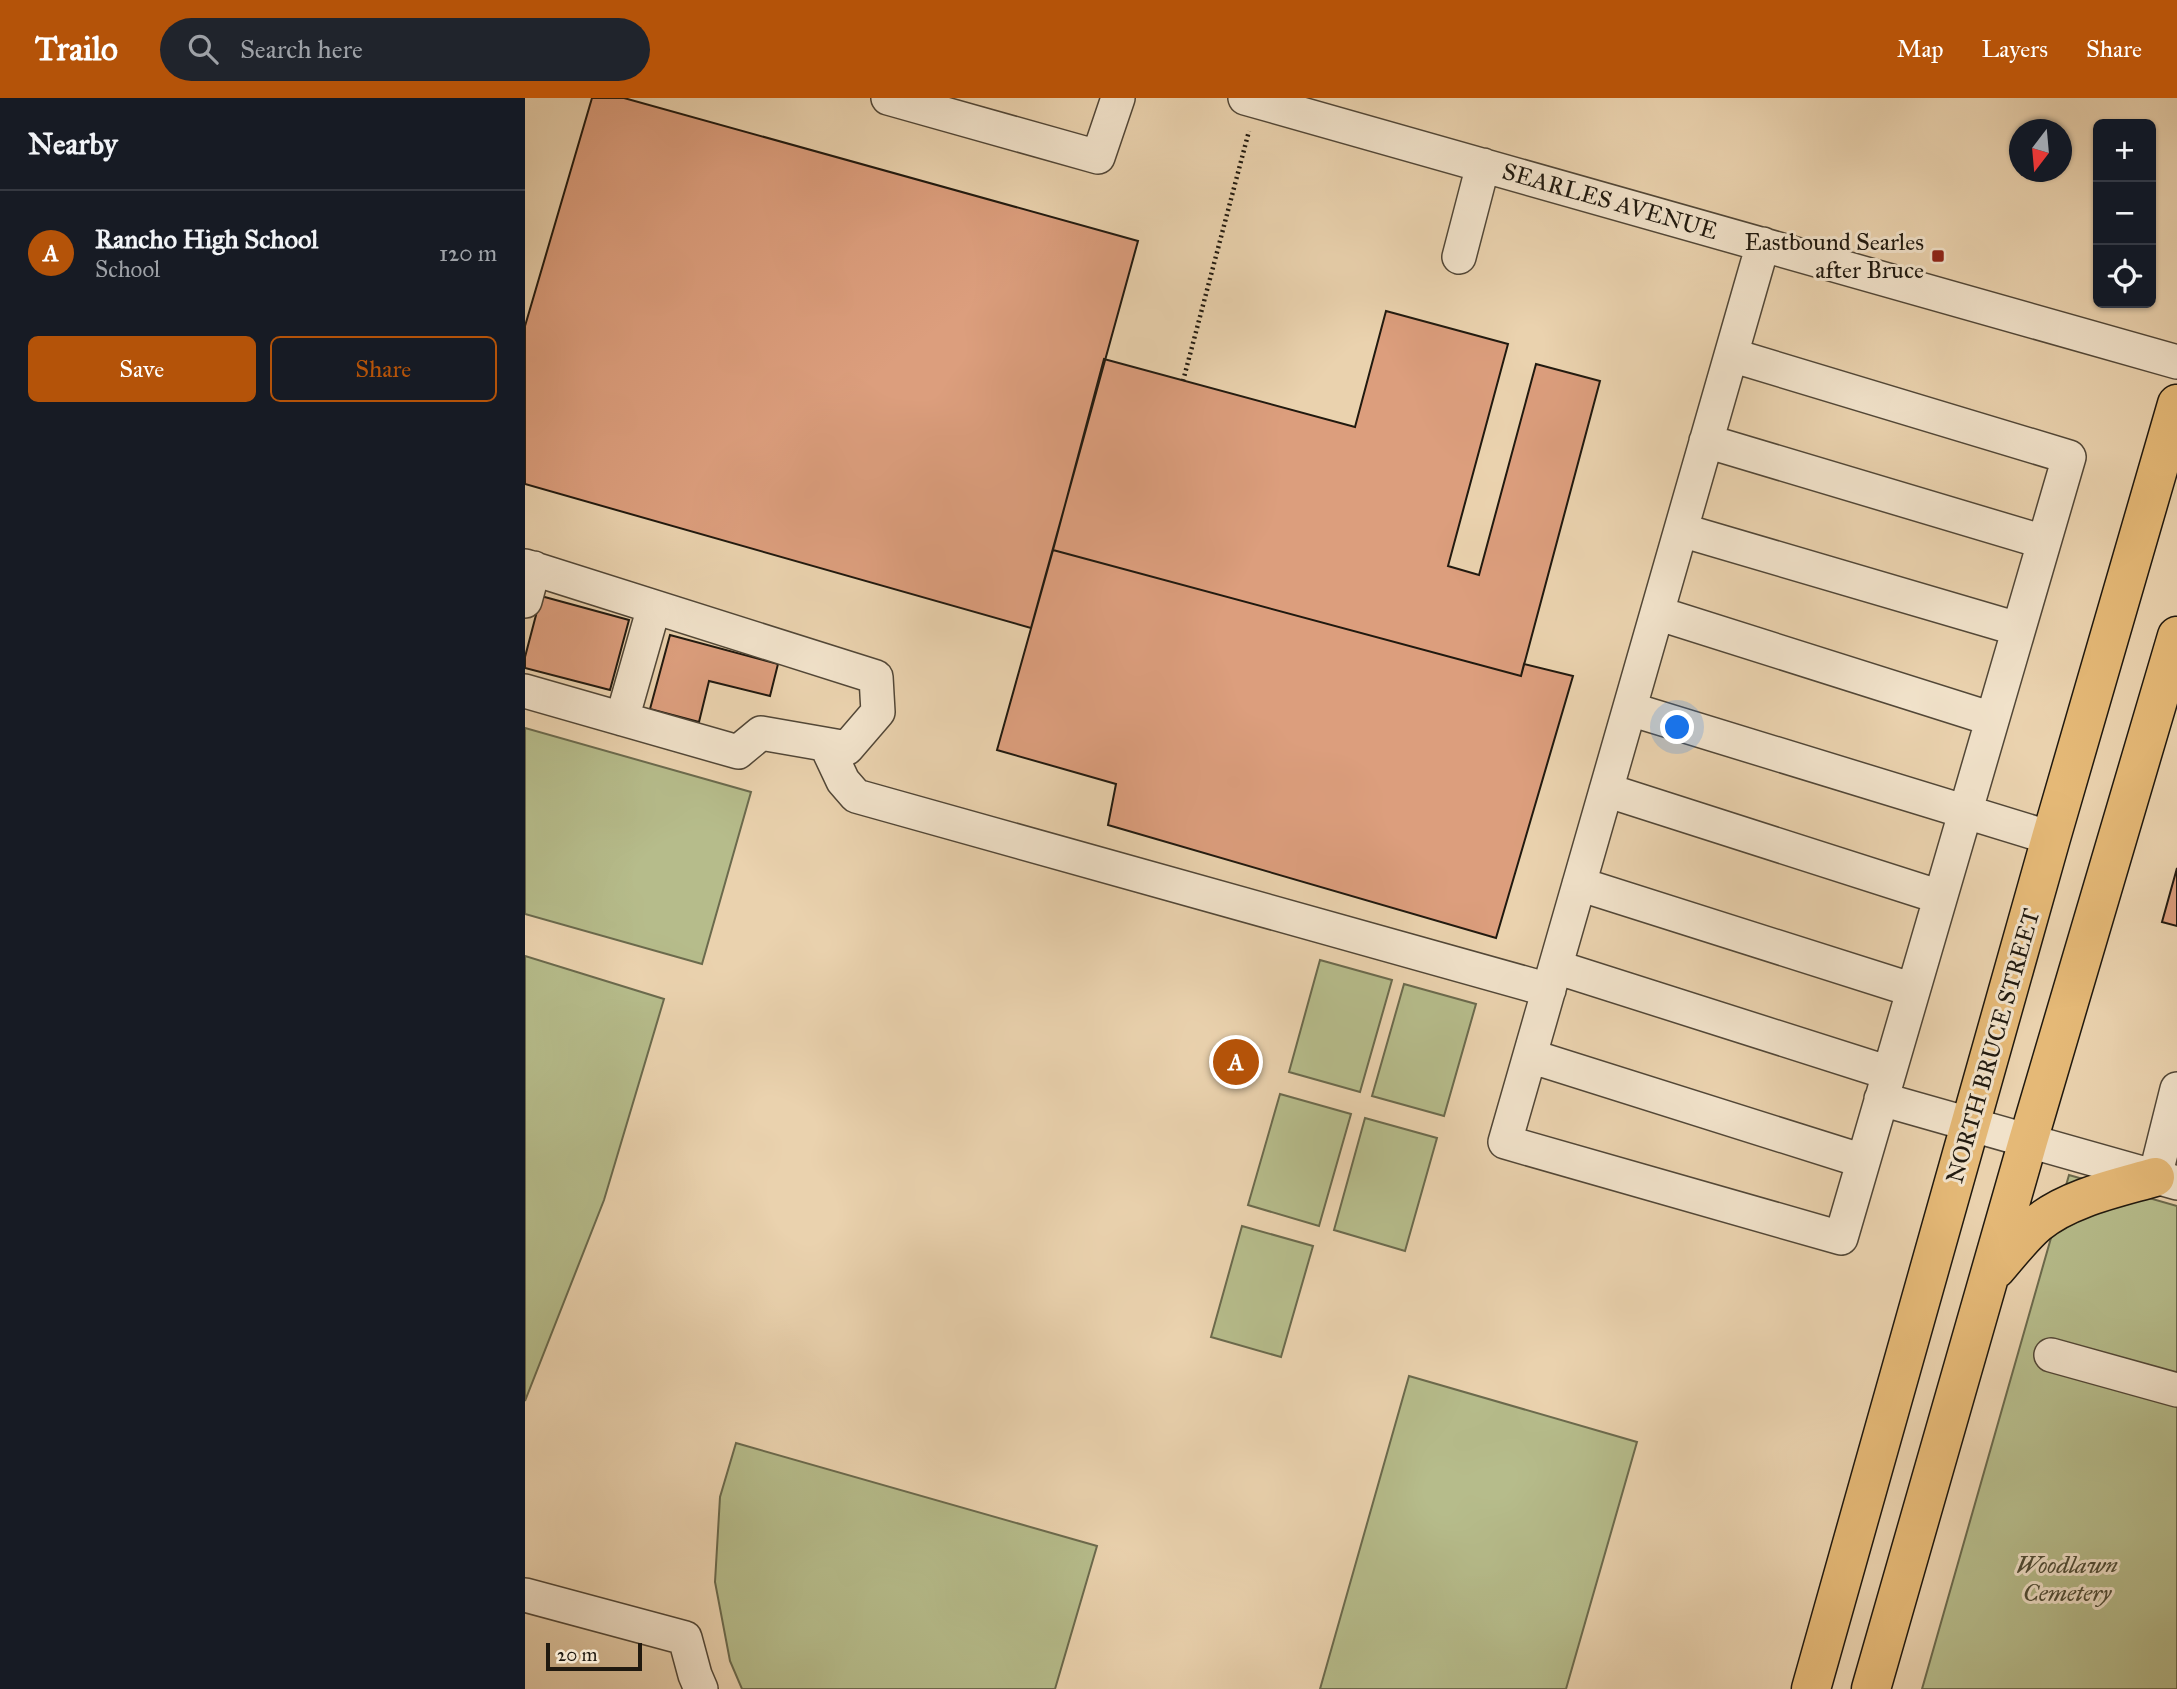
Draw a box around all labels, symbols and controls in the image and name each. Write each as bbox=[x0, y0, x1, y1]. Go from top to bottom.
search box bbox=[160, 18, 650, 81]
text: Trailo bbox=[35, 29, 118, 69]
icon: search bbox=[184, 30, 222, 68]
text: Search here bbox=[240, 33, 363, 65]
text: Map bbox=[1897, 34, 1944, 64]
text: Layers bbox=[1982, 34, 2048, 64]
text: Share bbox=[2086, 34, 2142, 64]
north arrow bbox=[2009, 119, 2072, 182]
map controls bbox=[2093, 119, 2156, 308]
button: + bbox=[2093, 119, 2156, 182]
text: Nearby bbox=[28, 126, 118, 162]
street label: SEARLES AVENUE bbox=[1499, 156, 1721, 246]
button: − bbox=[2093, 182, 2156, 245]
text: Rancho High School bbox=[95, 223, 318, 255]
place label: Eastbound Searles after Bruce bbox=[1745, 227, 1924, 285]
text: A bbox=[43, 239, 59, 267]
text: 120 m bbox=[439, 239, 497, 267]
button: locate bbox=[2093, 245, 2156, 308]
marker: Eastbound Searles after Bruce bbox=[1930, 248, 1946, 264]
text: School bbox=[95, 255, 160, 283]
button: Save bbox=[28, 336, 256, 402]
button: Share bbox=[270, 336, 497, 402]
your location bbox=[1660, 710, 1694, 744]
street label: NORTH BRUCE STREET bbox=[1939, 905, 2047, 1187]
pin: A bbox=[1213, 1036, 1259, 1088]
park label: Woodlawn Cemetery bbox=[2016, 1550, 2118, 1608]
scale bar bbox=[546, 1640, 642, 1672]
text: 20 m bbox=[557, 1643, 598, 1666]

